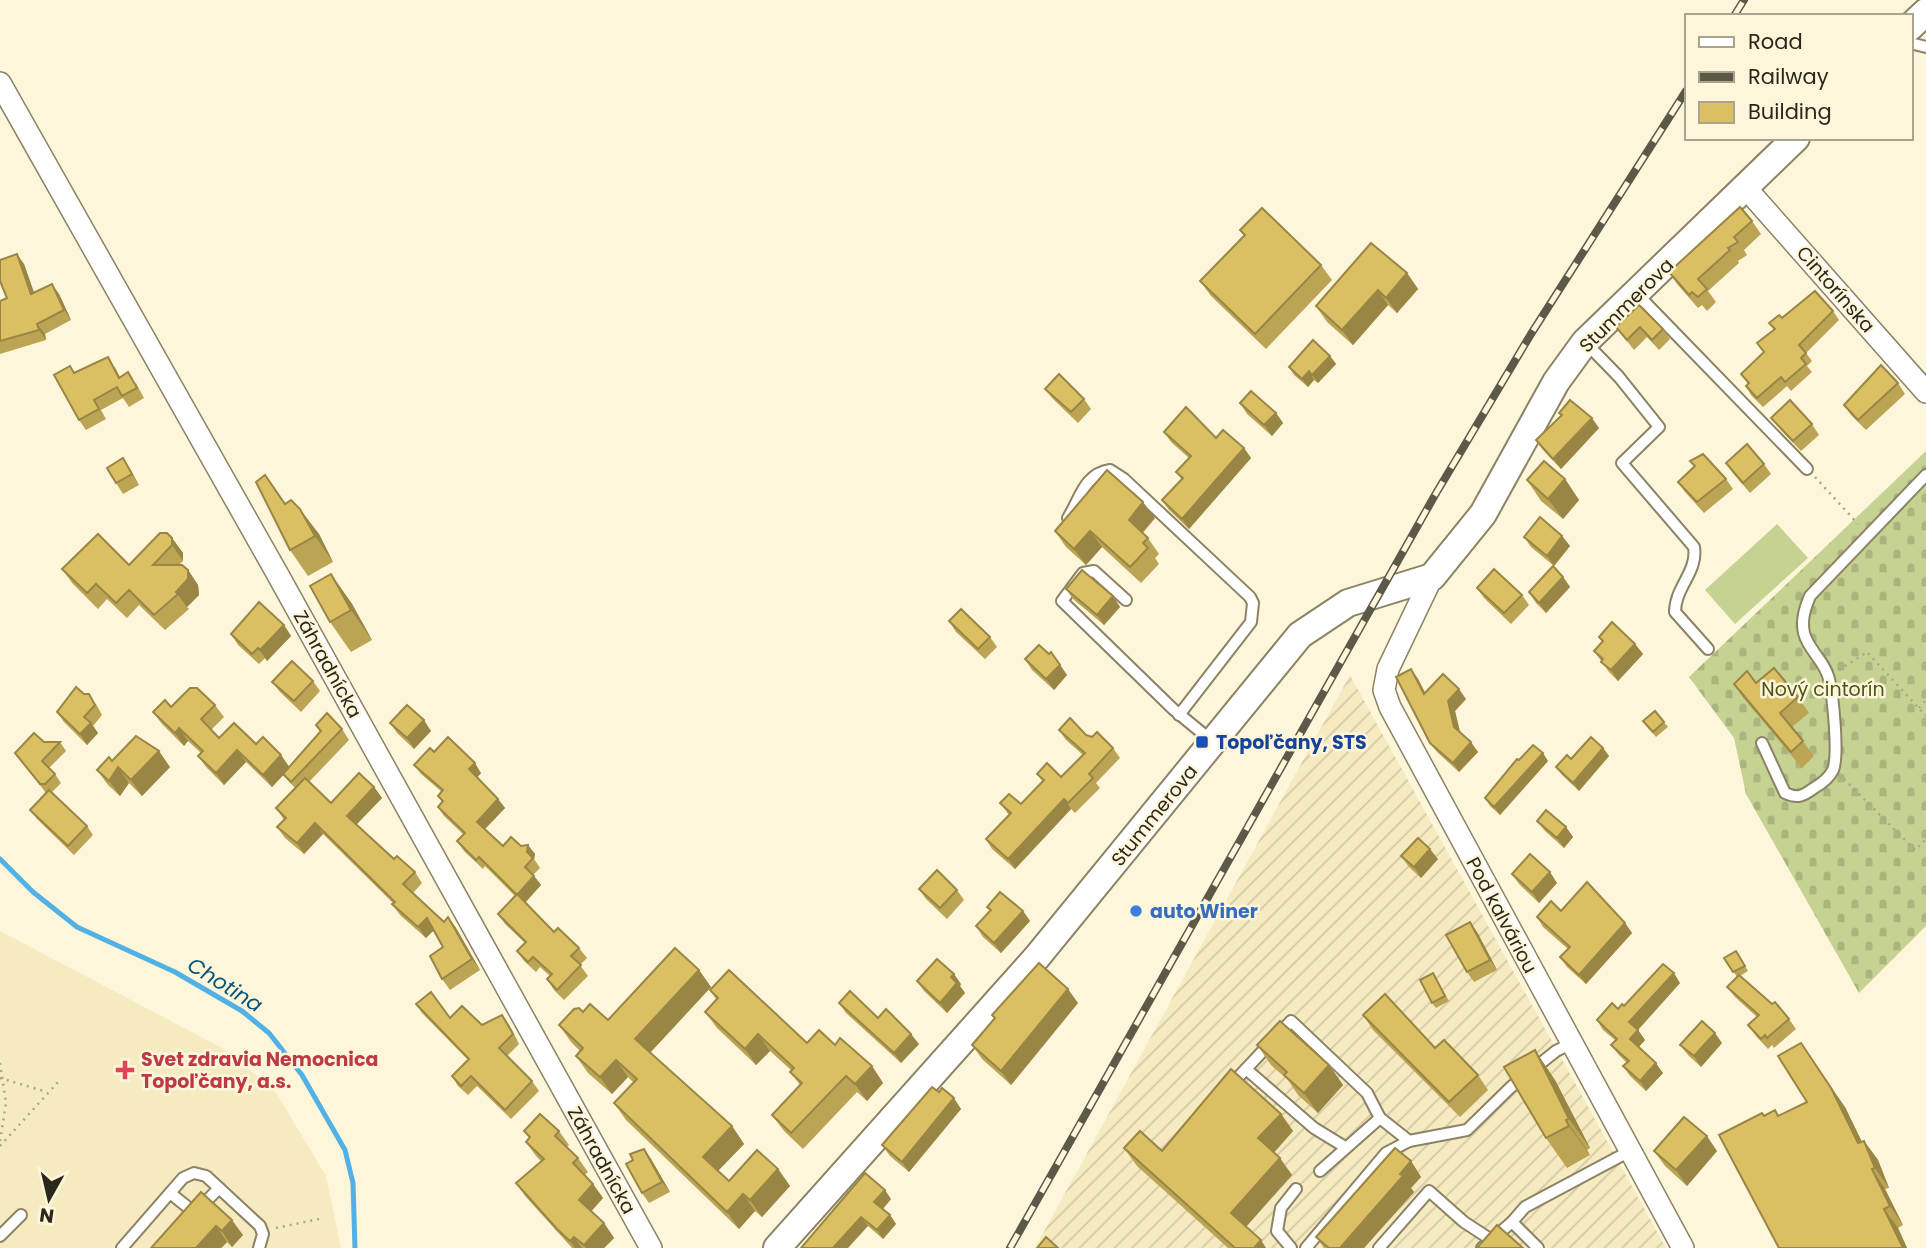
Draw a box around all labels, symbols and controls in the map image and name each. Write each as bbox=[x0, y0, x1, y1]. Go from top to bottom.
legend bbox=[1685, 14, 1912, 140]
text: Road bbox=[1748, 27, 1803, 56]
text: Railway bbox=[1748, 62, 1829, 91]
text: Building bbox=[1748, 97, 1832, 126]
street label: Cintorínska bbox=[1790, 240, 1881, 339]
street label: Stummerova bbox=[1573, 252, 1680, 359]
street label: Záhradnícka bbox=[287, 606, 368, 723]
park label: Nový cintorín bbox=[1761, 676, 1885, 703]
place label: Topoľčany, STS bbox=[1216, 729, 1367, 756]
marker: Topoľčany, STS bbox=[1194, 734, 1210, 750]
street label: Stummerova bbox=[1105, 759, 1204, 872]
street label: Pod kalváriou bbox=[1460, 852, 1544, 978]
place label: auto Winer bbox=[1150, 898, 1258, 925]
marker: auto Winer bbox=[1128, 903, 1144, 919]
water label: Chotina bbox=[182, 950, 268, 1019]
place label: Svet zdravia Nemocnica Topoľčany, a.s. bbox=[141, 1046, 378, 1095]
marker: Svet zdravia Nemocnica Topoľčany, a.s. bbox=[115, 1060, 135, 1080]
street label: Záhradnícka bbox=[561, 1102, 642, 1219]
north arrow bbox=[14, 1164, 84, 1234]
text: N bbox=[38, 1201, 56, 1230]

